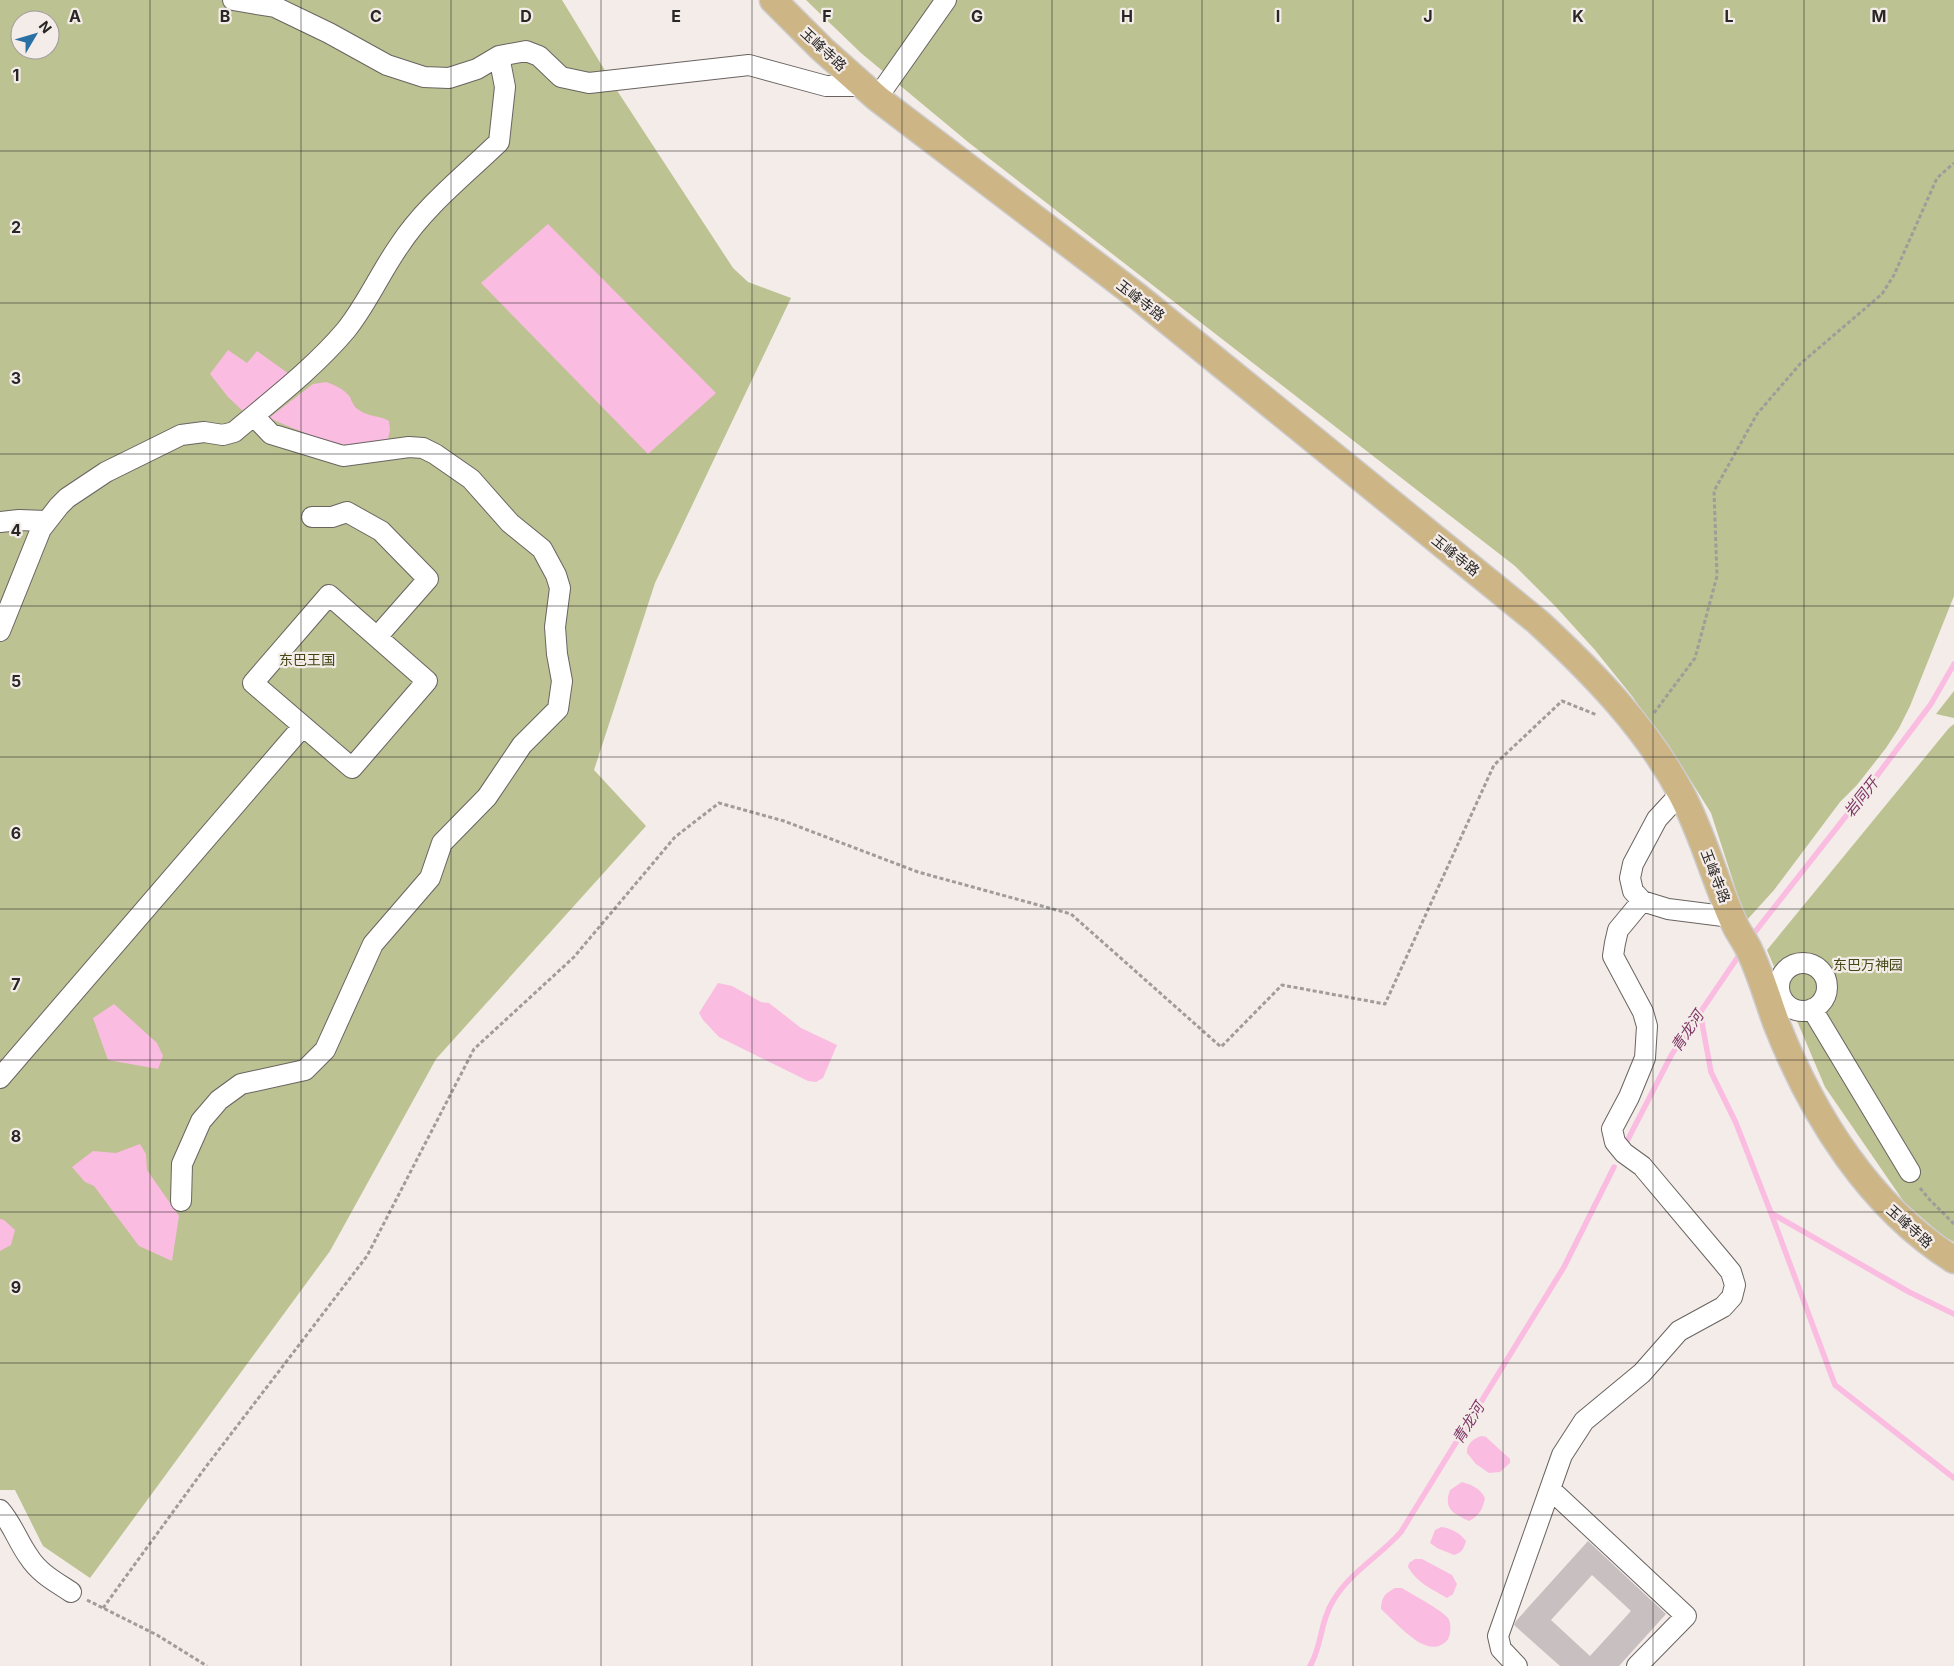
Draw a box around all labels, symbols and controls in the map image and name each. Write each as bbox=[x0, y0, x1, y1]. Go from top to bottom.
text: A bbox=[69, 6, 81, 26]
text: B bbox=[220, 6, 230, 26]
text: C bbox=[370, 6, 382, 26]
text: D bbox=[520, 6, 532, 26]
text: E bbox=[671, 6, 681, 26]
text: F bbox=[822, 6, 832, 26]
text: G bbox=[971, 6, 983, 26]
text: H bbox=[1121, 6, 1133, 26]
text: I bbox=[1276, 6, 1280, 26]
text: J bbox=[1423, 6, 1433, 26]
text: K bbox=[1572, 6, 1584, 26]
text: L bbox=[1724, 6, 1734, 26]
text: M bbox=[1872, 6, 1886, 26]
north arrow bbox=[10, 10, 60, 60]
text: N bbox=[36, 17, 56, 36]
street label: 玉峰寺路 bbox=[798, 24, 850, 74]
text: 1 bbox=[13, 65, 19, 85]
text: 2 bbox=[11, 217, 21, 237]
street label: 玉峰寺路 bbox=[1114, 276, 1168, 324]
text: 3 bbox=[11, 368, 21, 388]
text: 4 bbox=[11, 520, 22, 540]
street label: 玉峰寺路 bbox=[1429, 531, 1483, 579]
park label: 东巴王国 bbox=[279, 651, 335, 668]
text: 5 bbox=[11, 671, 21, 691]
water label: 岩同开 bbox=[1840, 772, 1884, 821]
text: 6 bbox=[11, 823, 21, 843]
street label: 玉峰寺路 bbox=[1698, 847, 1734, 905]
park label: 东巴万神园 bbox=[1833, 956, 1903, 973]
text: 7 bbox=[11, 974, 21, 994]
water label: 青龙河 bbox=[1667, 1005, 1709, 1055]
text: 8 bbox=[11, 1126, 21, 1146]
street label: 玉峰寺路 bbox=[1884, 1201, 1936, 1251]
text: 9 bbox=[11, 1277, 21, 1297]
water label: 青龙河 bbox=[1448, 1396, 1490, 1447]

